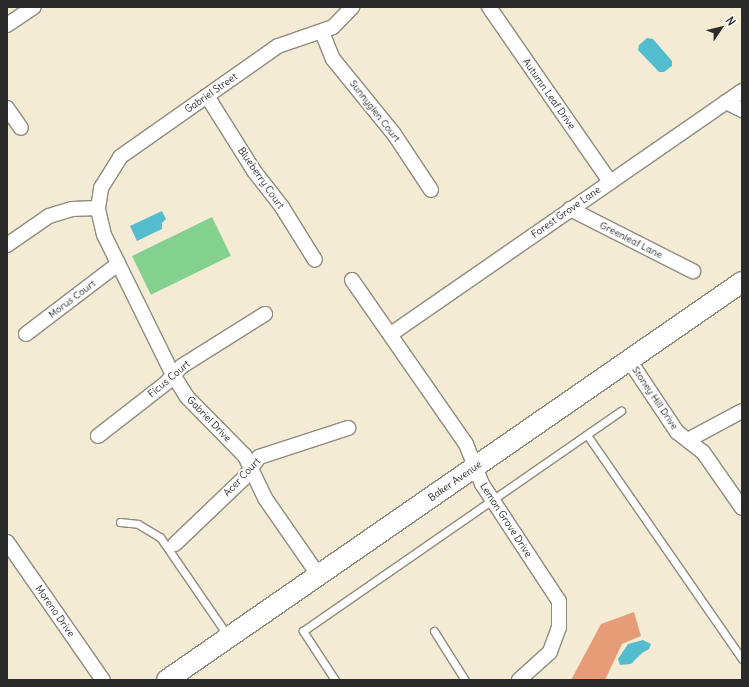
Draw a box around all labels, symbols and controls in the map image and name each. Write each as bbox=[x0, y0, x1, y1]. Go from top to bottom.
north arrow bbox=[701, 8, 741, 48]
text: N bbox=[723, 14, 739, 28]
street label: Autumn Leaf Drive bbox=[520, 56, 578, 132]
street label: Gabriel Street bbox=[182, 70, 240, 116]
street label: Sunnyglen Court bbox=[347, 78, 403, 144]
street label: Blueberry Court bbox=[235, 145, 287, 211]
street label: Forest Grove Lane bbox=[529, 184, 603, 240]
street label: Greenleaf Lane bbox=[598, 219, 664, 261]
street label: Morus Court bbox=[46, 277, 98, 321]
street label: Ficus Court bbox=[146, 358, 192, 400]
street label: Stoney Hill Drive bbox=[629, 364, 681, 432]
street label: Gabriel Drive bbox=[184, 394, 234, 444]
street label: Acer Court bbox=[221, 455, 263, 499]
street label: Baker Avenue bbox=[426, 458, 484, 504]
street label: Lemon Grove Drive bbox=[477, 481, 535, 559]
street label: Moreno Drive bbox=[33, 583, 77, 639]

